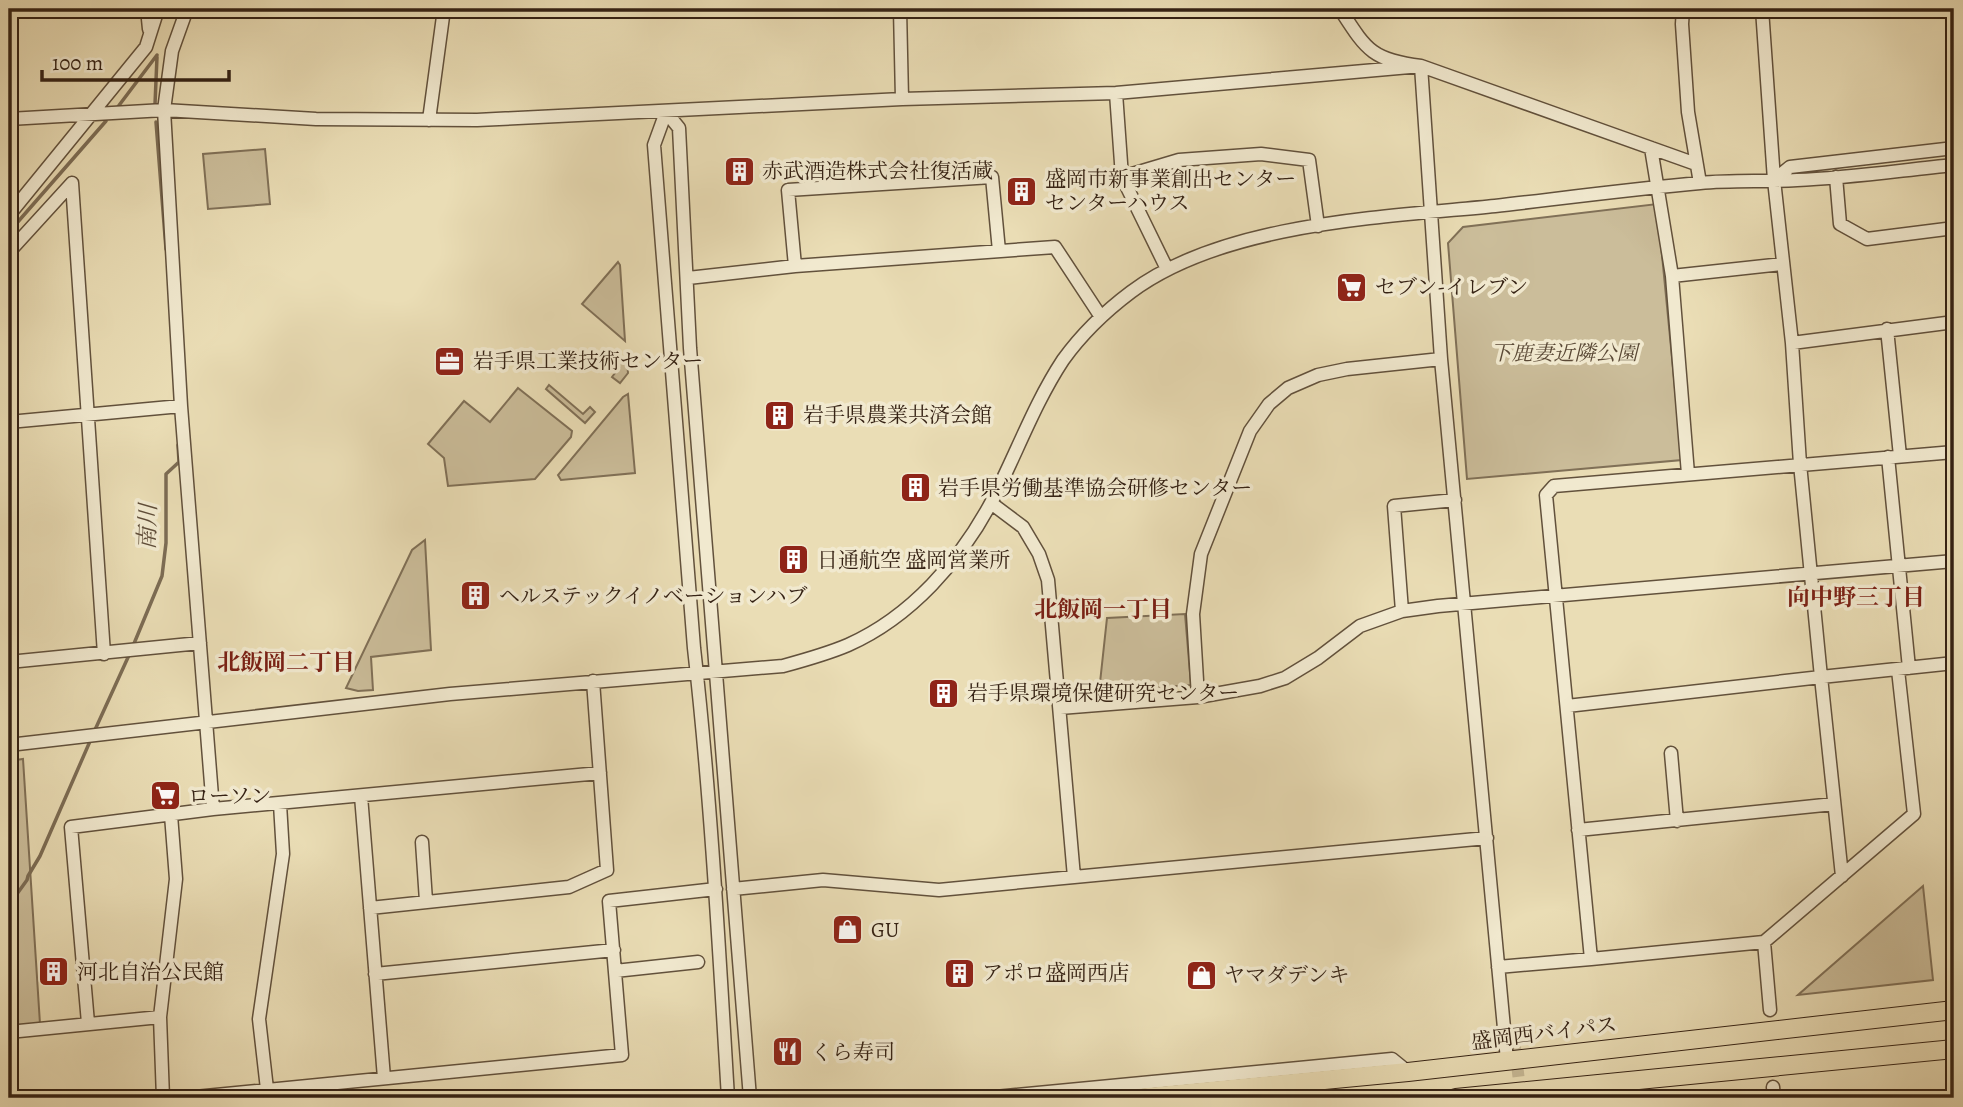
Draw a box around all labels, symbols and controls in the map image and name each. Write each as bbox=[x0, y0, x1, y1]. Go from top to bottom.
scale bar bbox=[42, 38, 229, 82]
text: 100 m bbox=[52, 49, 103, 77]
building icon: 赤武酒造株式会社復活蔵 bbox=[722, 154, 756, 188]
place label: 赤武酒造株式会社復活蔵 bbox=[762, 157, 993, 185]
place label: 盛岡市新事業創出センター センターハウス bbox=[1045, 165, 1296, 217]
building icon: 盛岡市新事業創出センター センターハウス bbox=[1005, 174, 1039, 208]
supermarket icon: セブン-イレブン bbox=[1335, 270, 1369, 304]
place label: セブン-イレブン bbox=[1375, 273, 1528, 301]
park label: 下鹿妻近隣公園 bbox=[1491, 339, 1640, 367]
office icon: 岩手県工業技術センター bbox=[433, 344, 467, 378]
place label: 岩手県工業技術センター bbox=[473, 347, 703, 375]
building icon: 岩手県農業共済会館 bbox=[763, 398, 797, 432]
place label: 岩手県農業共済会館 bbox=[803, 401, 992, 429]
building icon: 岩手県労働基準協会研修センター bbox=[898, 471, 932, 505]
place label: 岩手県労働基準協会研修センター bbox=[938, 474, 1252, 502]
water label: 南川 bbox=[131, 500, 164, 551]
building icon: 日通航空 盛岡営業所 bbox=[777, 543, 811, 577]
place label: 日通航空 盛岡営業所 bbox=[817, 546, 1010, 574]
building icon: ヘルステックイノベーションハブ bbox=[459, 579, 493, 613]
place label: ヘルステックイノベーションハブ bbox=[499, 582, 808, 610]
district label: 向中野三丁目 bbox=[1787, 582, 1925, 613]
district label: 北飯岡一丁目 bbox=[1034, 594, 1172, 625]
district label: 北飯岡二丁目 bbox=[217, 647, 355, 678]
building icon: 岩手県環境保健研究センター bbox=[927, 676, 961, 710]
place label: 岩手県環境保健研究センター bbox=[967, 679, 1239, 707]
supermarket icon: ローソン bbox=[148, 779, 182, 813]
place label: ローソン bbox=[188, 782, 271, 810]
shop icon: GU bbox=[831, 913, 865, 947]
place label: GU bbox=[871, 916, 899, 944]
building icon: 河北自治公民館 bbox=[37, 955, 71, 989]
building icon: アポロ盛岡西店 bbox=[942, 956, 976, 990]
place label: 河北自治公民館 bbox=[77, 958, 224, 986]
shop icon: ヤマダデンキ bbox=[1184, 958, 1218, 992]
place label: アポロ盛岡西店 bbox=[982, 959, 1129, 987]
place label: ヤマダデンキ bbox=[1224, 961, 1350, 989]
street label: 盛岡西バイパス bbox=[1470, 1010, 1618, 1056]
restaurant icon: くら寿司 bbox=[771, 1035, 805, 1069]
place label: くら寿司 bbox=[811, 1038, 895, 1066]

